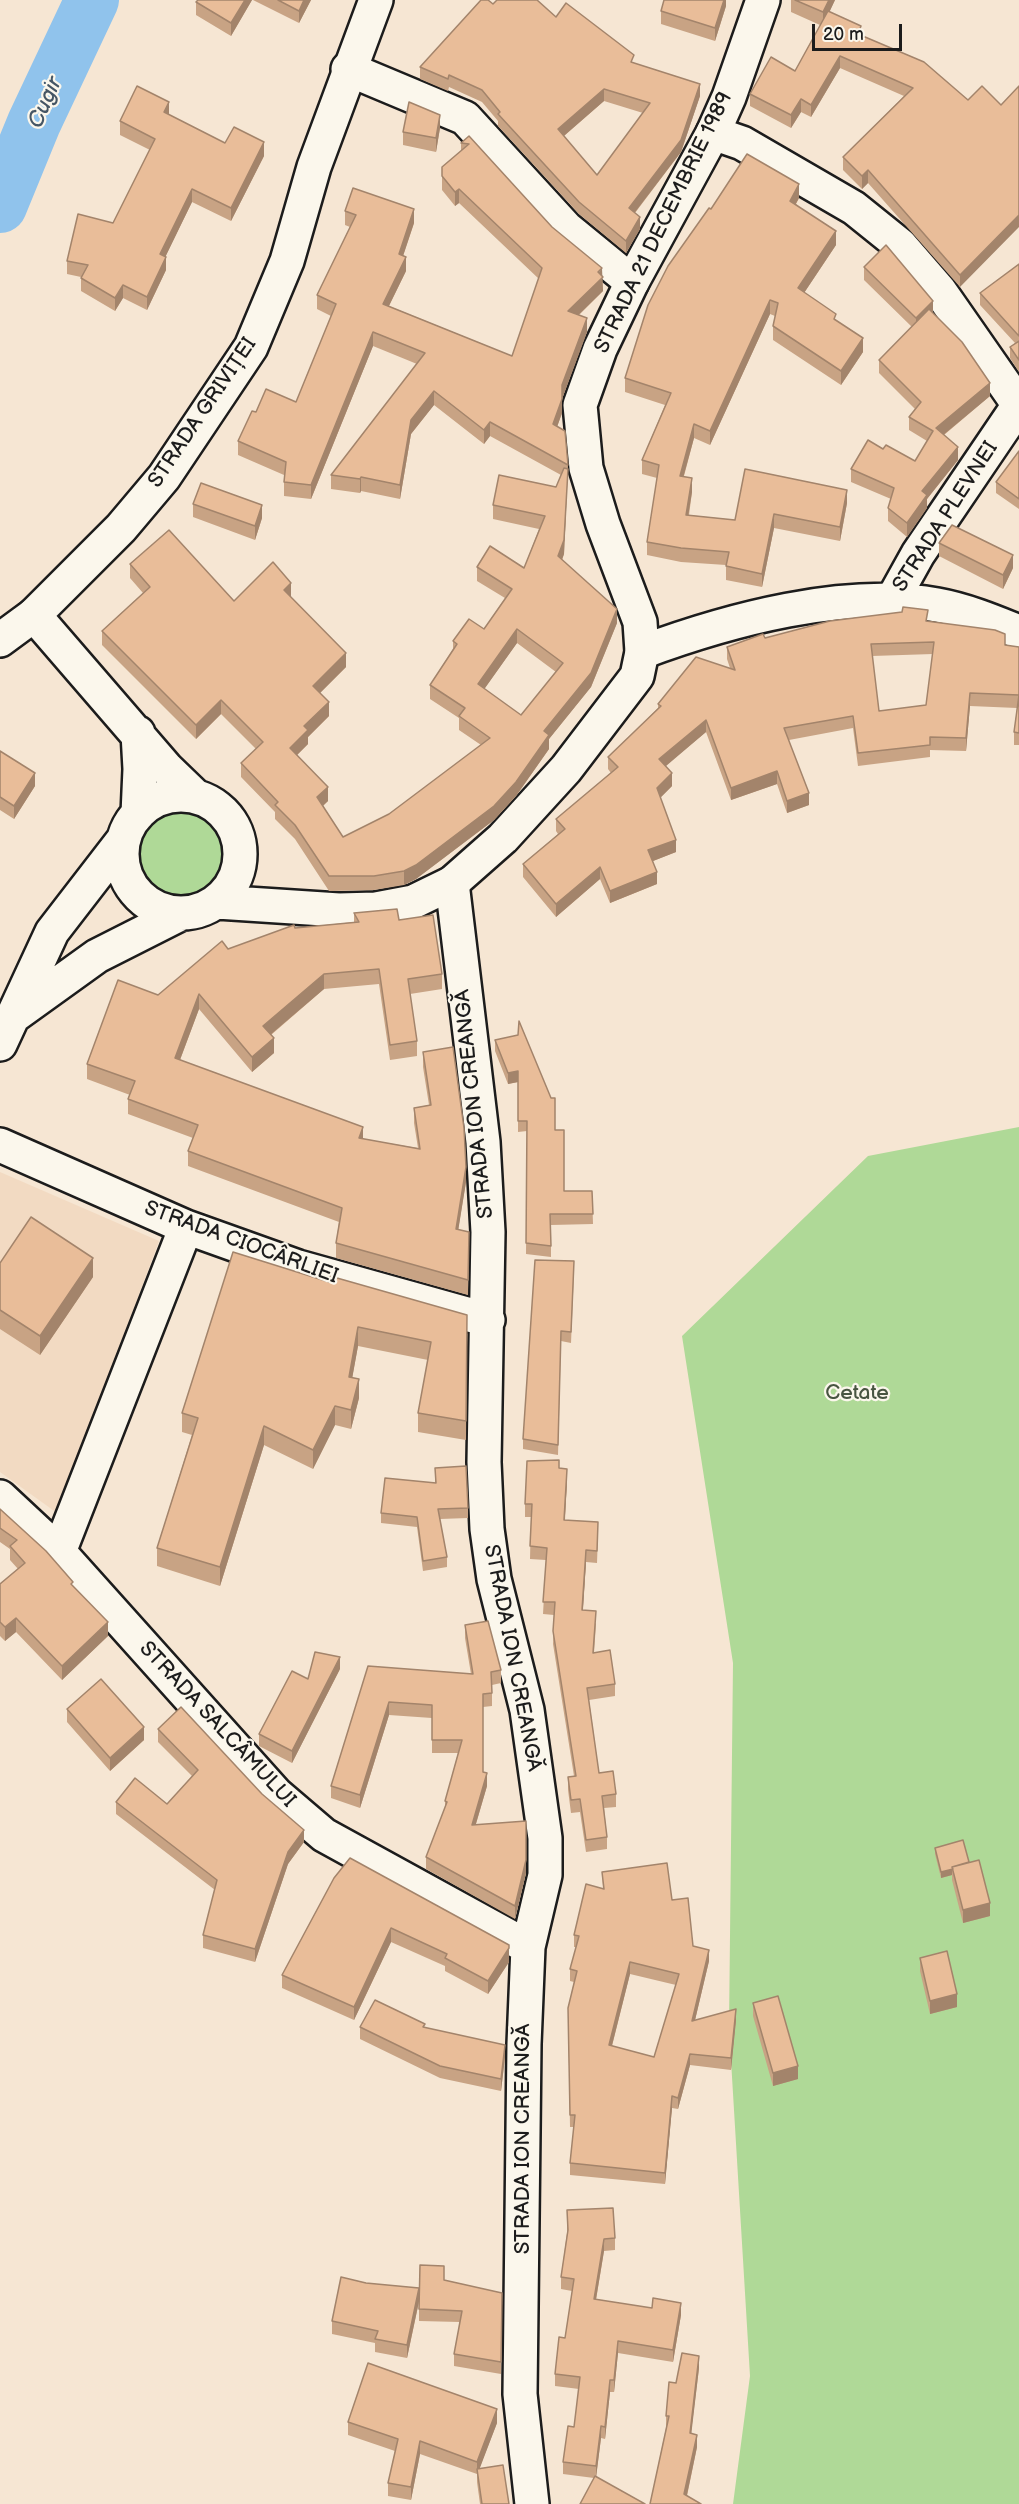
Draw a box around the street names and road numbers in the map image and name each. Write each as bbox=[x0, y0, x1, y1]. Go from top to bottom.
street label: STRADA 21 DECEMBRIE 1989 bbox=[590, 88, 738, 358]
street label: STRADA GRIVIȚEI bbox=[143, 333, 263, 493]
street label: STRADA PLEVNEI bbox=[888, 437, 1004, 597]
street label: STRADA ION CREANGĂ bbox=[450, 988, 500, 1220]
street label: STRADA CIOCÂRLIEI bbox=[141, 1196, 341, 1290]
street label: STRADA ION CREANGĂ bbox=[478, 1543, 546, 1773]
street label: STRADA SALCÂMULUI bbox=[133, 1637, 301, 1813]
street label: STRADA ION CREANGĂ bbox=[511, 2024, 537, 2254]

